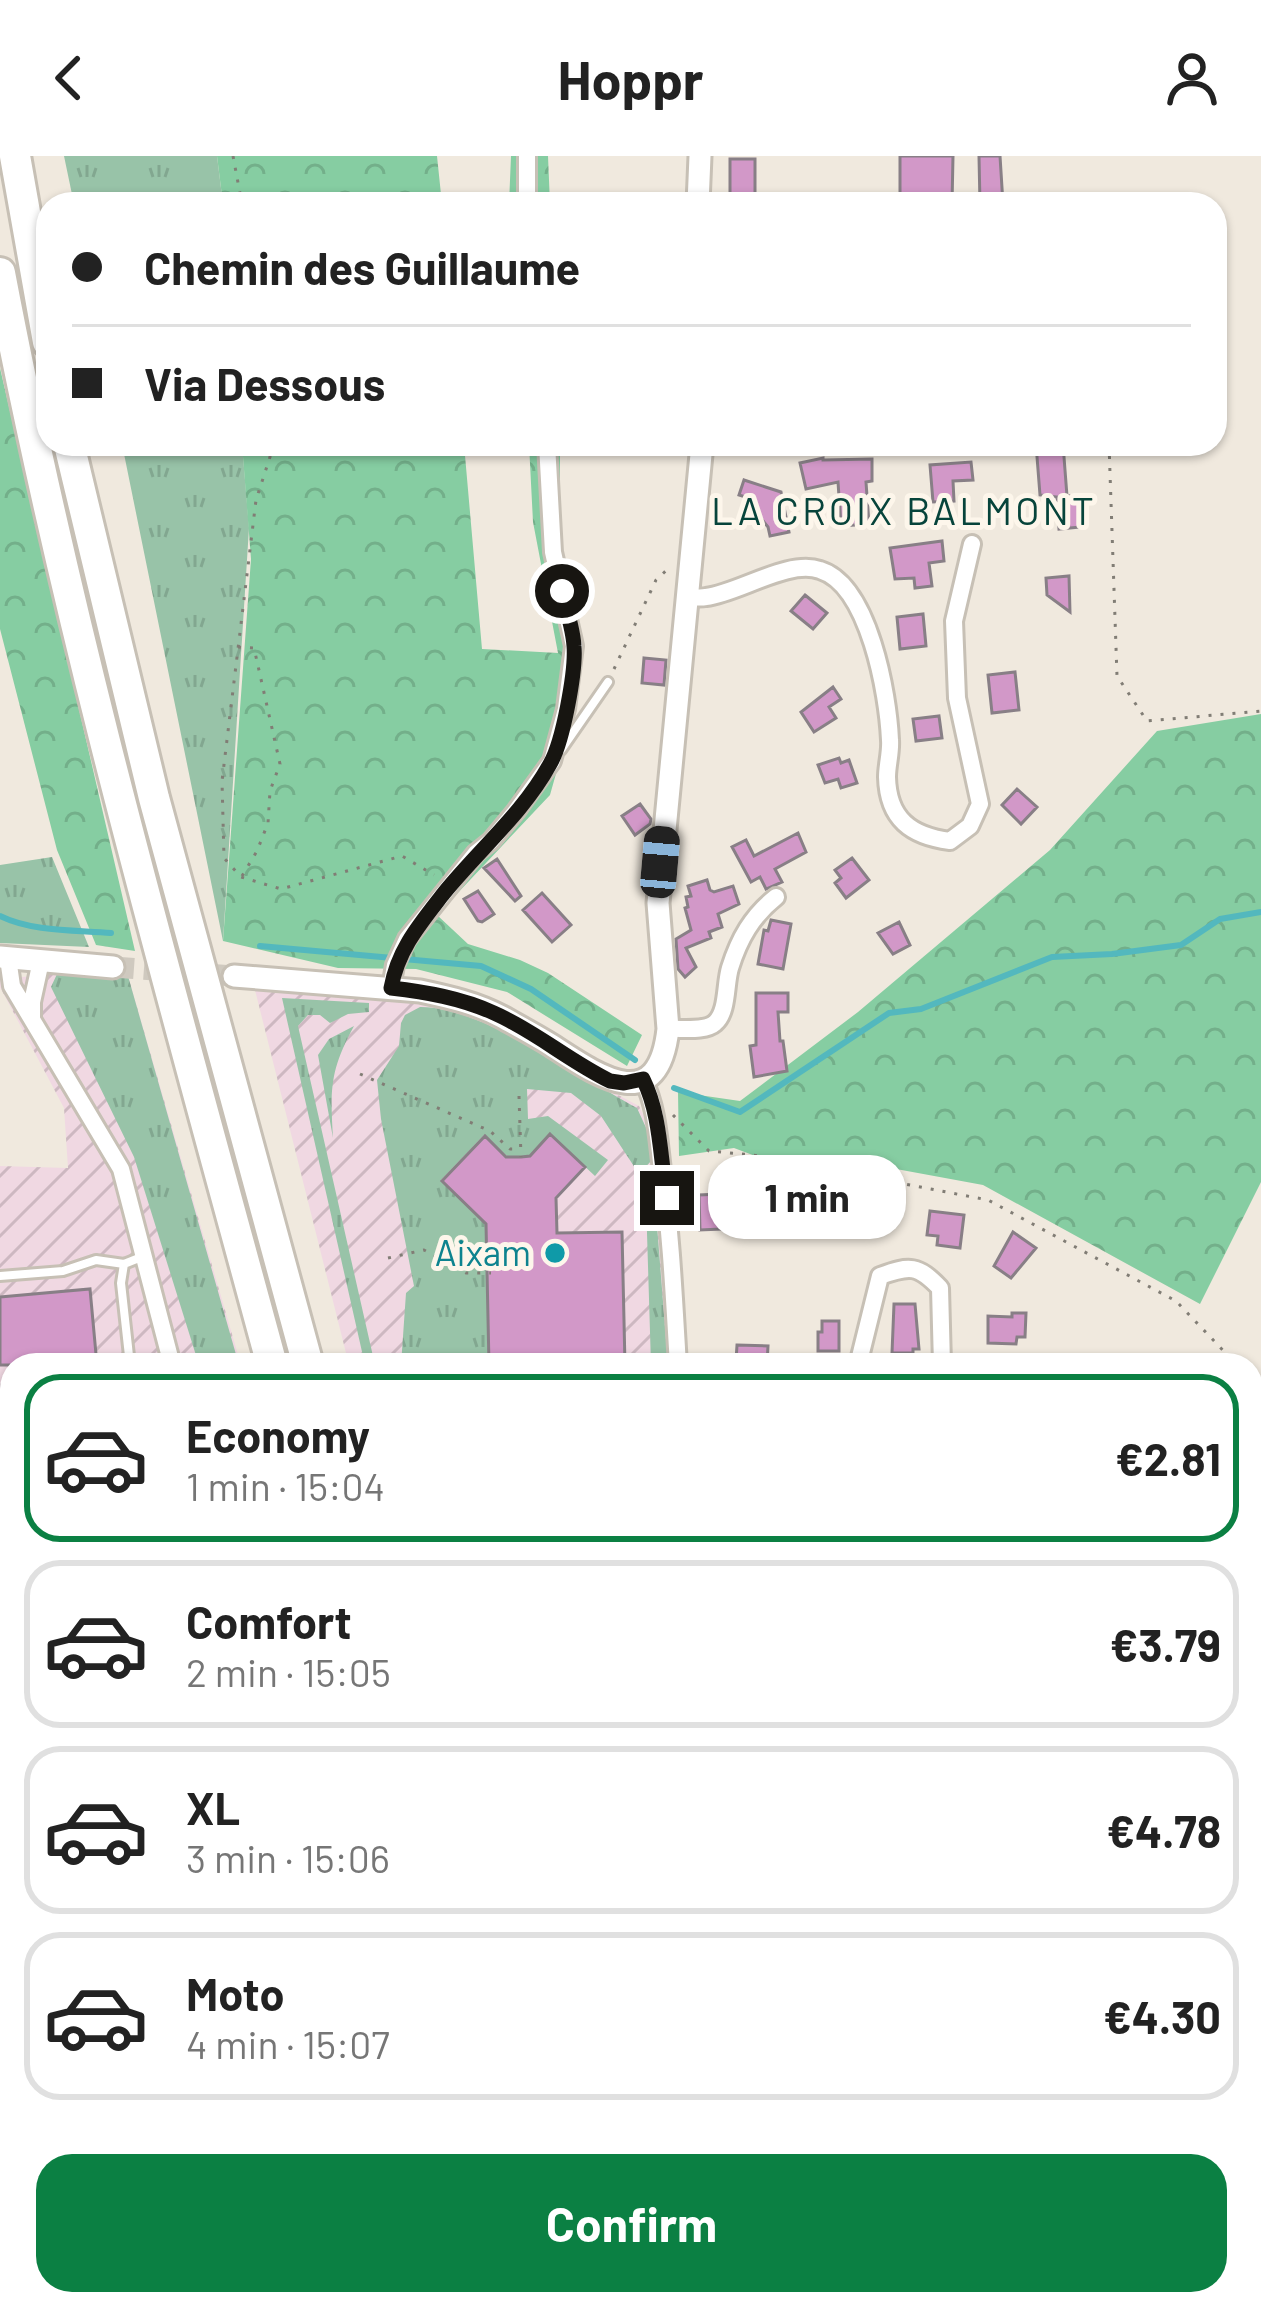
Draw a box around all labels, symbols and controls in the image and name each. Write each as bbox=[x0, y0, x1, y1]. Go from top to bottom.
icon: back bbox=[36, 45, 102, 111]
icon: person bbox=[1159, 45, 1225, 111]
text: Hoppr bbox=[557, 46, 704, 111]
text: Chemin des Guillaume bbox=[144, 240, 580, 294]
text: Via Dessous bbox=[144, 356, 385, 410]
district label: LA CROIX BALMONT bbox=[711, 486, 1097, 533]
route start bbox=[535, 564, 589, 618]
car bbox=[639, 825, 681, 899]
callout: 1 min bbox=[709, 1156, 907, 1240]
route end bbox=[640, 1171, 694, 1225]
text: 1 min bbox=[764, 1173, 850, 1220]
place label: Aixam bbox=[435, 1230, 531, 1273]
marker: Aixam bbox=[542, 1240, 568, 1266]
icon: car bbox=[42, 1404, 150, 1512]
text: Economy bbox=[186, 1408, 370, 1462]
text: €2.81 bbox=[1115, 1431, 1221, 1485]
text: 1 min · 15:04 bbox=[186, 1462, 385, 1509]
icon: car bbox=[42, 1590, 150, 1698]
text: Comfort bbox=[186, 1594, 352, 1648]
text: €3.79 bbox=[1110, 1617, 1221, 1671]
text: 2 min · 15:05 bbox=[186, 1648, 391, 1695]
icon: car bbox=[42, 1776, 150, 1884]
text: XL bbox=[186, 1780, 240, 1834]
text: €4.78 bbox=[1106, 1803, 1221, 1857]
text: 3 min · 15:06 bbox=[186, 1834, 390, 1881]
icon: car bbox=[42, 1962, 150, 2070]
text: Moto bbox=[186, 1966, 284, 2020]
text: €4.30 bbox=[1103, 1989, 1221, 2043]
text: 4 min · 15:07 bbox=[186, 2020, 390, 2067]
button: Confirm bbox=[36, 2154, 1227, 2292]

